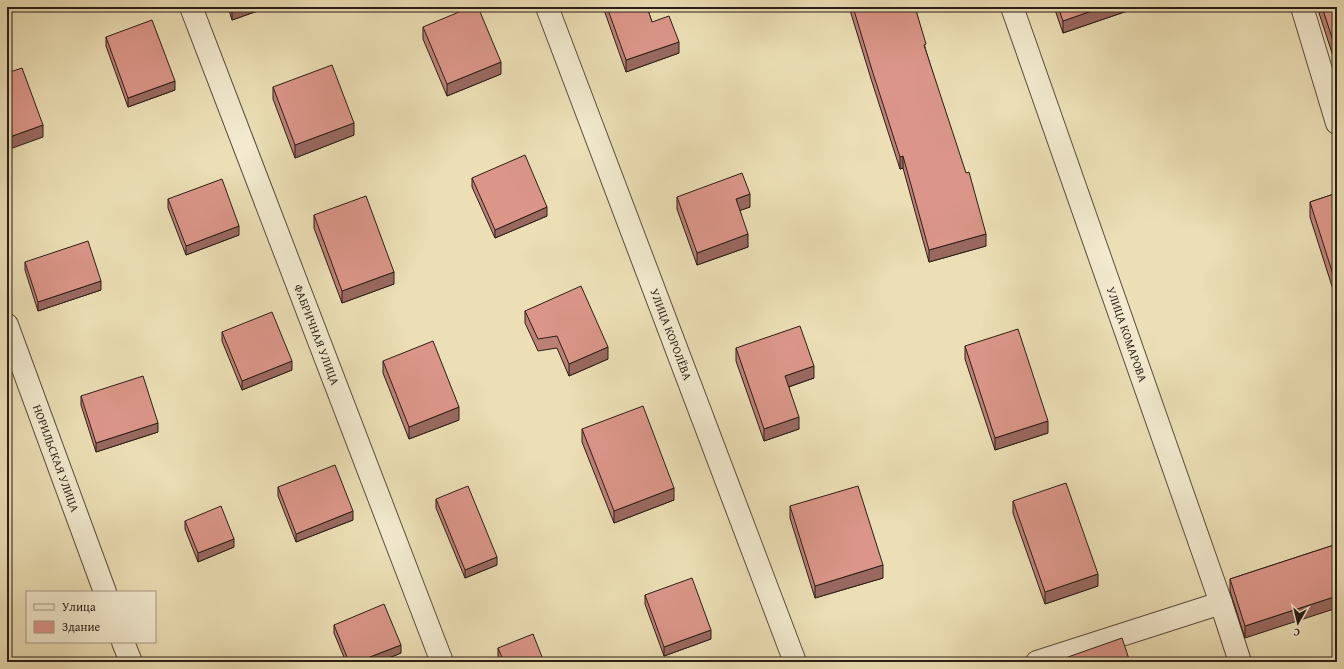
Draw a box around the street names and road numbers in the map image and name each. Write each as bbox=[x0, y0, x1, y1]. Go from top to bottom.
street label: ФАБРИЧНАЯ УЛИЦА bbox=[290, 282, 344, 388]
street label: УЛИЦА КОМАРОВА bbox=[1103, 284, 1152, 385]
street label: УЛИЦА КОРОЛЁВА bbox=[646, 286, 697, 383]
street label: НОРИЛЬСКАЯ УЛИЦА bbox=[29, 402, 84, 515]

